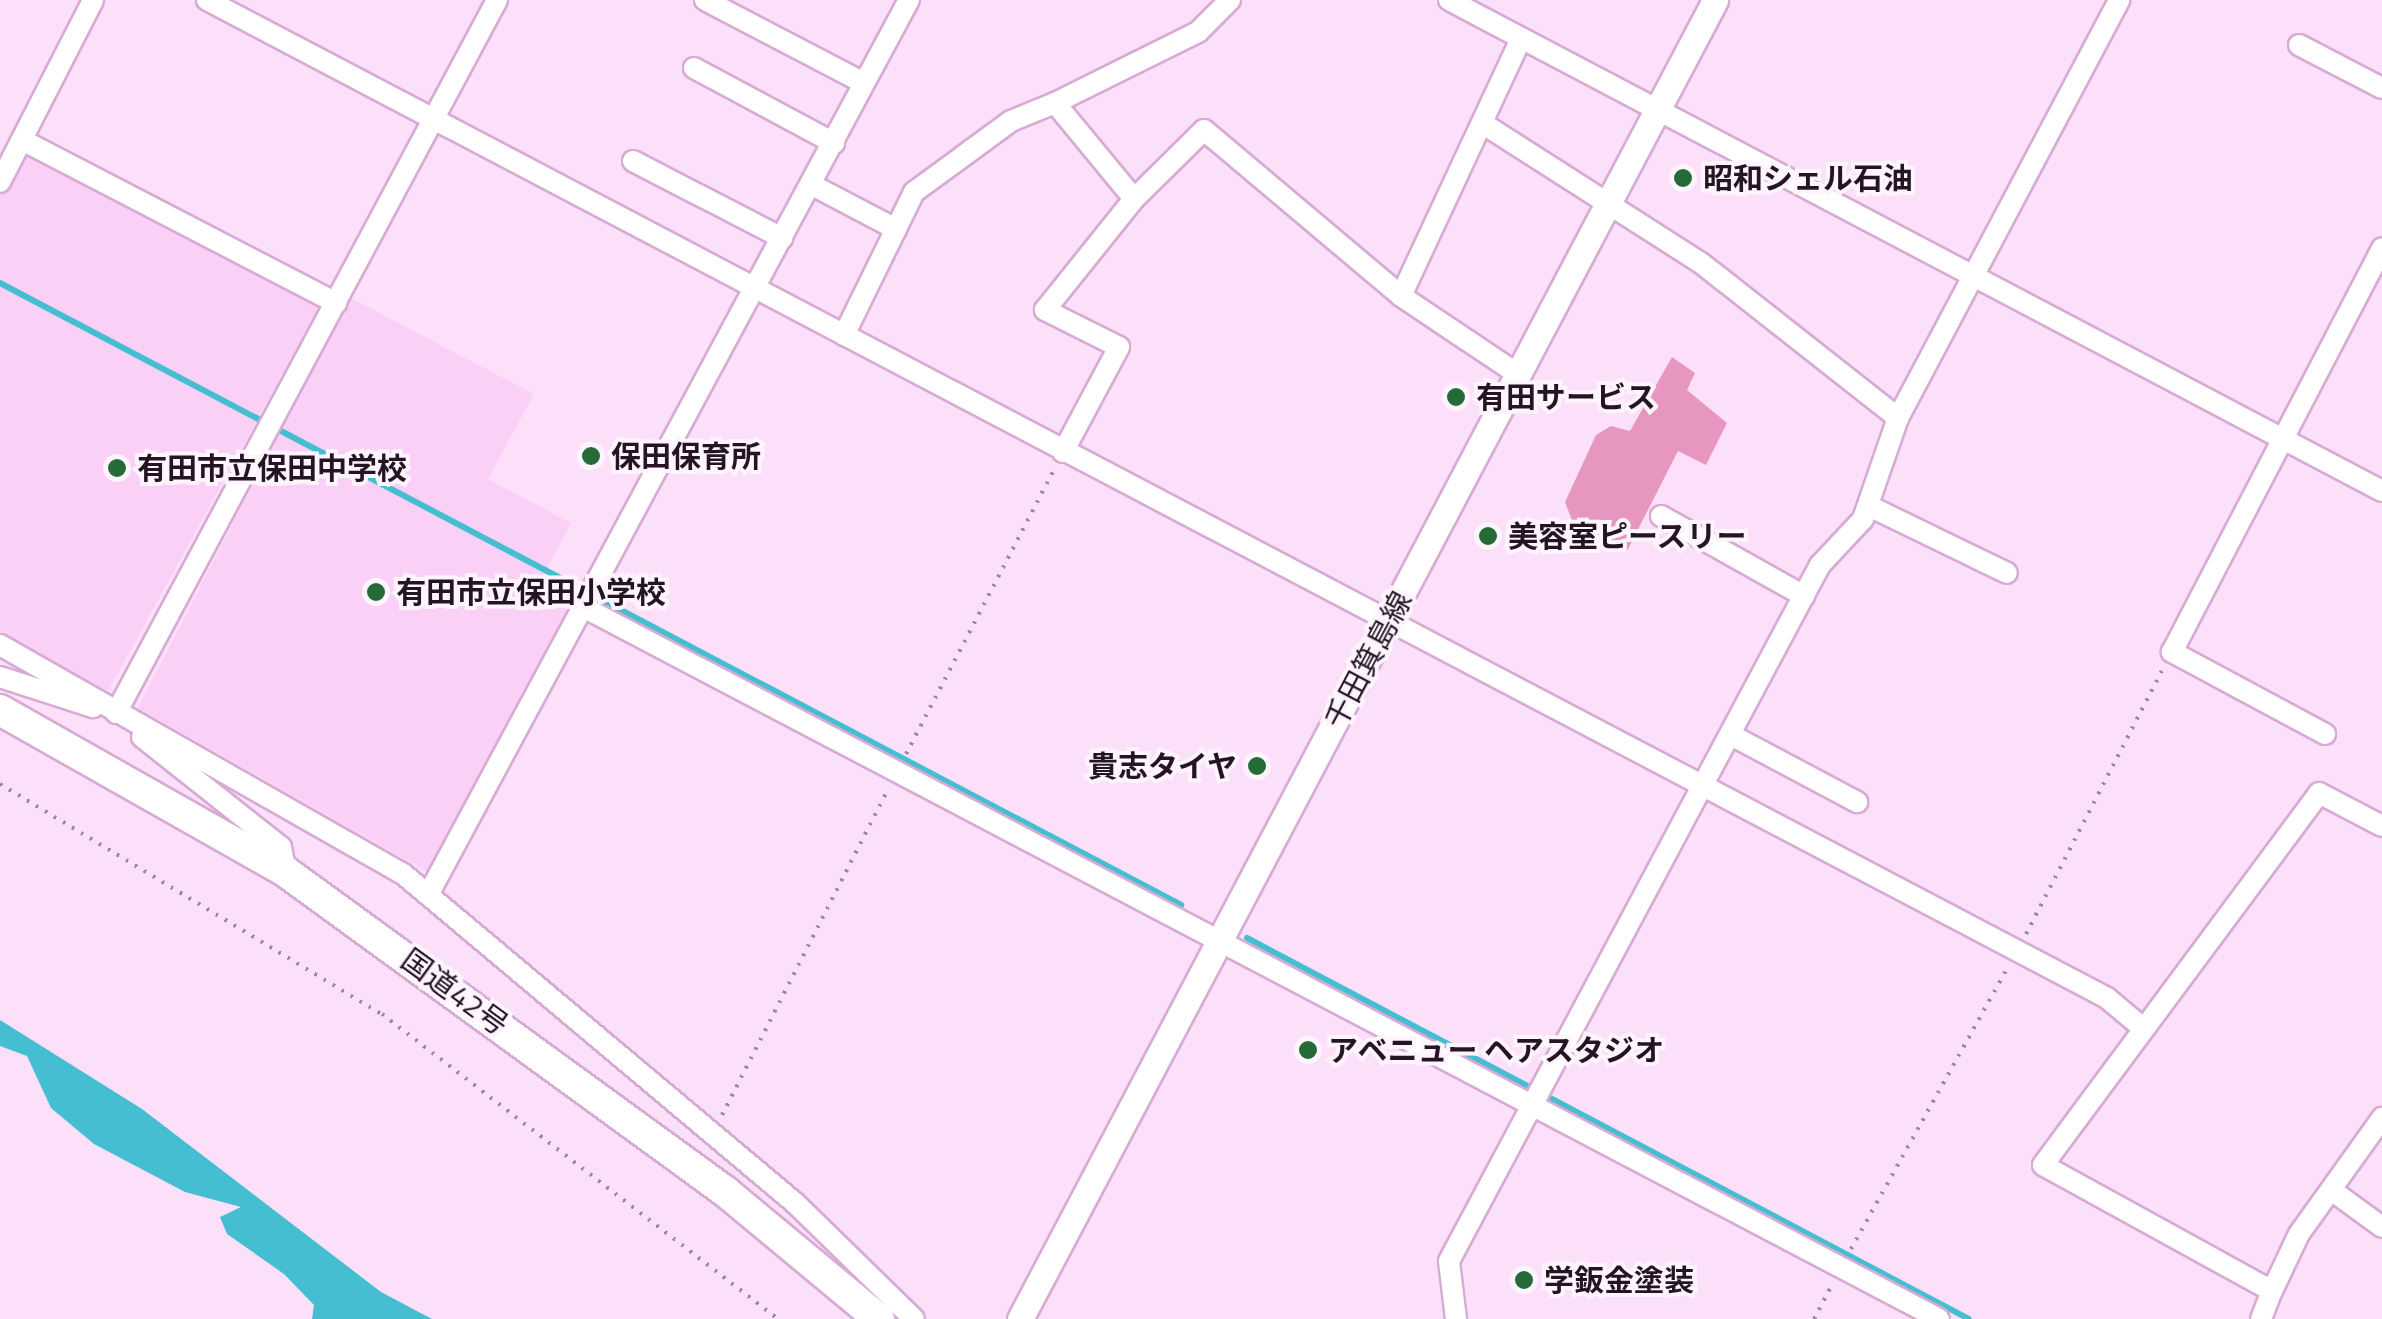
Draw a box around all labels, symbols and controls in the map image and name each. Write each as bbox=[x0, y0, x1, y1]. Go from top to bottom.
place label: 昭和シェル石油 bbox=[1703, 160, 1913, 196]
marker: 昭和シェル石油 bbox=[1672, 167, 1694, 189]
place label: 有田サービス bbox=[1476, 379, 1656, 415]
marker: 有田サービス bbox=[1445, 386, 1467, 408]
place label: 保田保育所 bbox=[611, 438, 761, 474]
marker: 保田保育所 bbox=[580, 445, 602, 467]
place label: 有田市立保田中学校 bbox=[137, 450, 407, 486]
marker: 有田市立保田中学校 bbox=[106, 457, 128, 479]
place label: 美容室ピースリー bbox=[1508, 518, 1748, 554]
marker: 美容室ピースリー bbox=[1477, 525, 1499, 547]
place label: 有田市立保田小学校 bbox=[396, 574, 666, 610]
marker: 有田市立保田小学校 bbox=[365, 581, 387, 603]
street label: 千田箕島線 bbox=[1317, 585, 1419, 735]
place label: 貴志タイヤ bbox=[1087, 748, 1237, 784]
marker: 貴志タイヤ bbox=[1246, 755, 1268, 777]
street label: 国道42号 bbox=[394, 941, 516, 1043]
place label: アベニュー ヘアスタジオ bbox=[1328, 1032, 1665, 1068]
marker: アベニュー ヘアスタジオ bbox=[1297, 1039, 1319, 1061]
place label: 学鈑金塗装 bbox=[1544, 1262, 1694, 1298]
marker: 学鈑金塗装 bbox=[1513, 1269, 1535, 1291]

